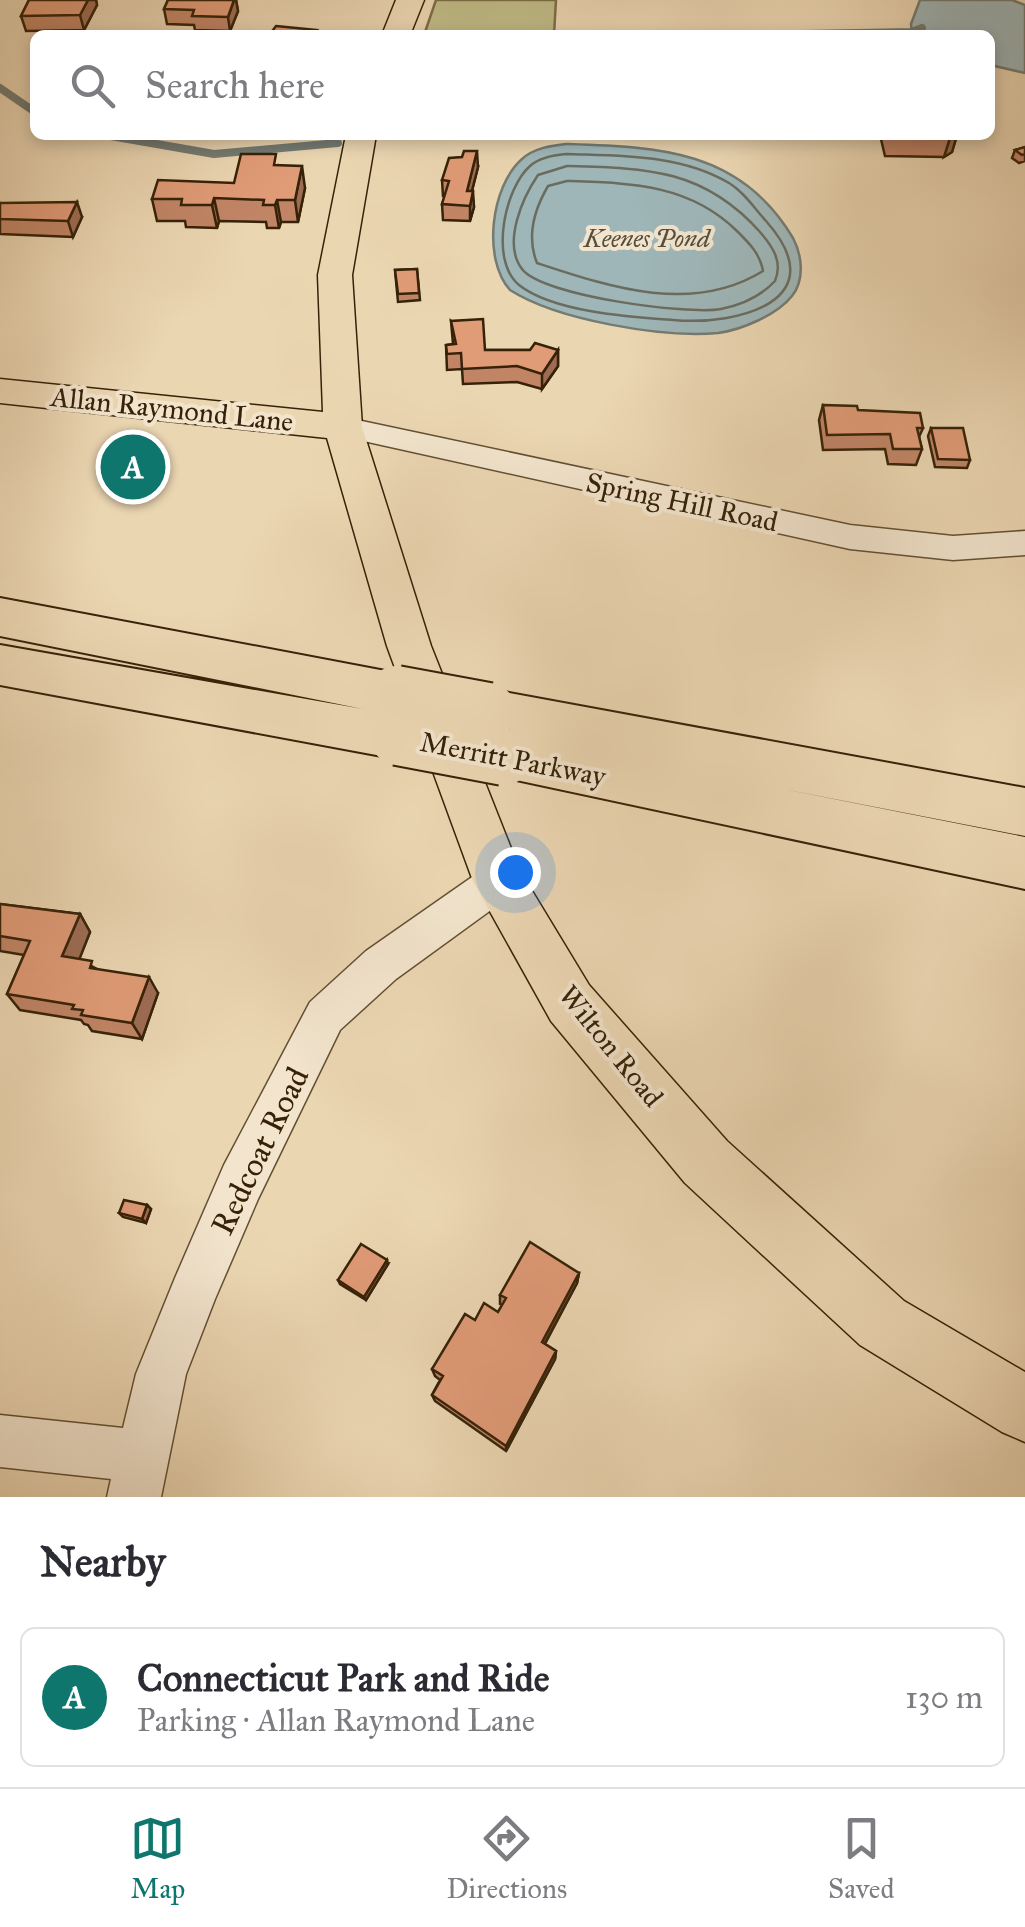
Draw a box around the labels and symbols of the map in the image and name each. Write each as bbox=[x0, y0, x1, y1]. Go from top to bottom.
water label: Keenes Pond bbox=[582, 223, 712, 254]
street label: Allan Raymond Lane bbox=[48, 379, 295, 439]
pin: A bbox=[100, 430, 166, 504]
street label: Spring Hill Road bbox=[583, 465, 781, 539]
street label: Merritt Parkway bbox=[417, 724, 610, 794]
your location bbox=[490, 847, 541, 898]
street label: Wilton Road bbox=[551, 978, 671, 1114]
street label: Redcoat Road bbox=[203, 1061, 317, 1241]

